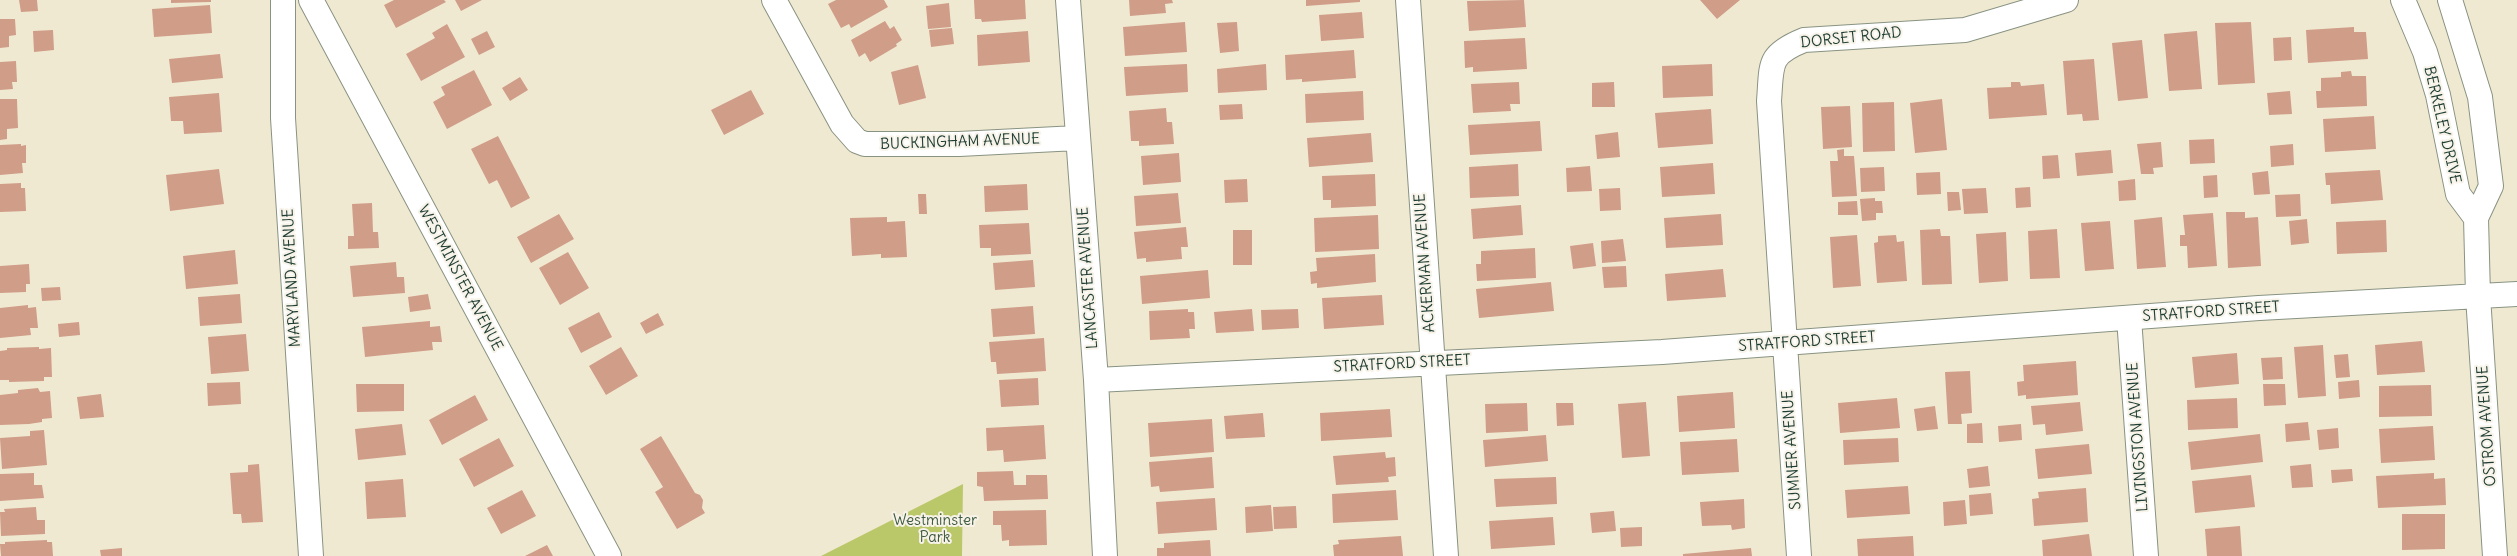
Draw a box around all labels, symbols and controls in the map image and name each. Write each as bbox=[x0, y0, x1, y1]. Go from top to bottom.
street label: DORSET ROAD bbox=[1799, 24, 1903, 52]
street label: BERKELEY DRIVE bbox=[2420, 65, 2464, 185]
street label: BUCKINGHAM AVENUE bbox=[880, 130, 1040, 154]
street label: ACKERMAN AVENUE bbox=[1411, 193, 1439, 333]
street label: WESTMINSTER AVENUE bbox=[414, 202, 506, 354]
street label: LANCASTER AVENUE bbox=[1074, 206, 1102, 350]
street label: MARYLAND AVENUE bbox=[279, 208, 305, 348]
street label: STRATFORD STREET bbox=[2142, 298, 2280, 326]
street label: STRATFORD STREET bbox=[1738, 328, 1876, 356]
street label: STRATFORD STREET bbox=[1333, 351, 1471, 377]
street label: LIVINGSTON AVENUE bbox=[2124, 362, 2152, 512]
street label: OSTROM AVENUE bbox=[2474, 365, 2500, 487]
street label: SUMNER AVENUE bbox=[1779, 390, 1805, 510]
park label: Westminster Park bbox=[893, 512, 977, 547]

